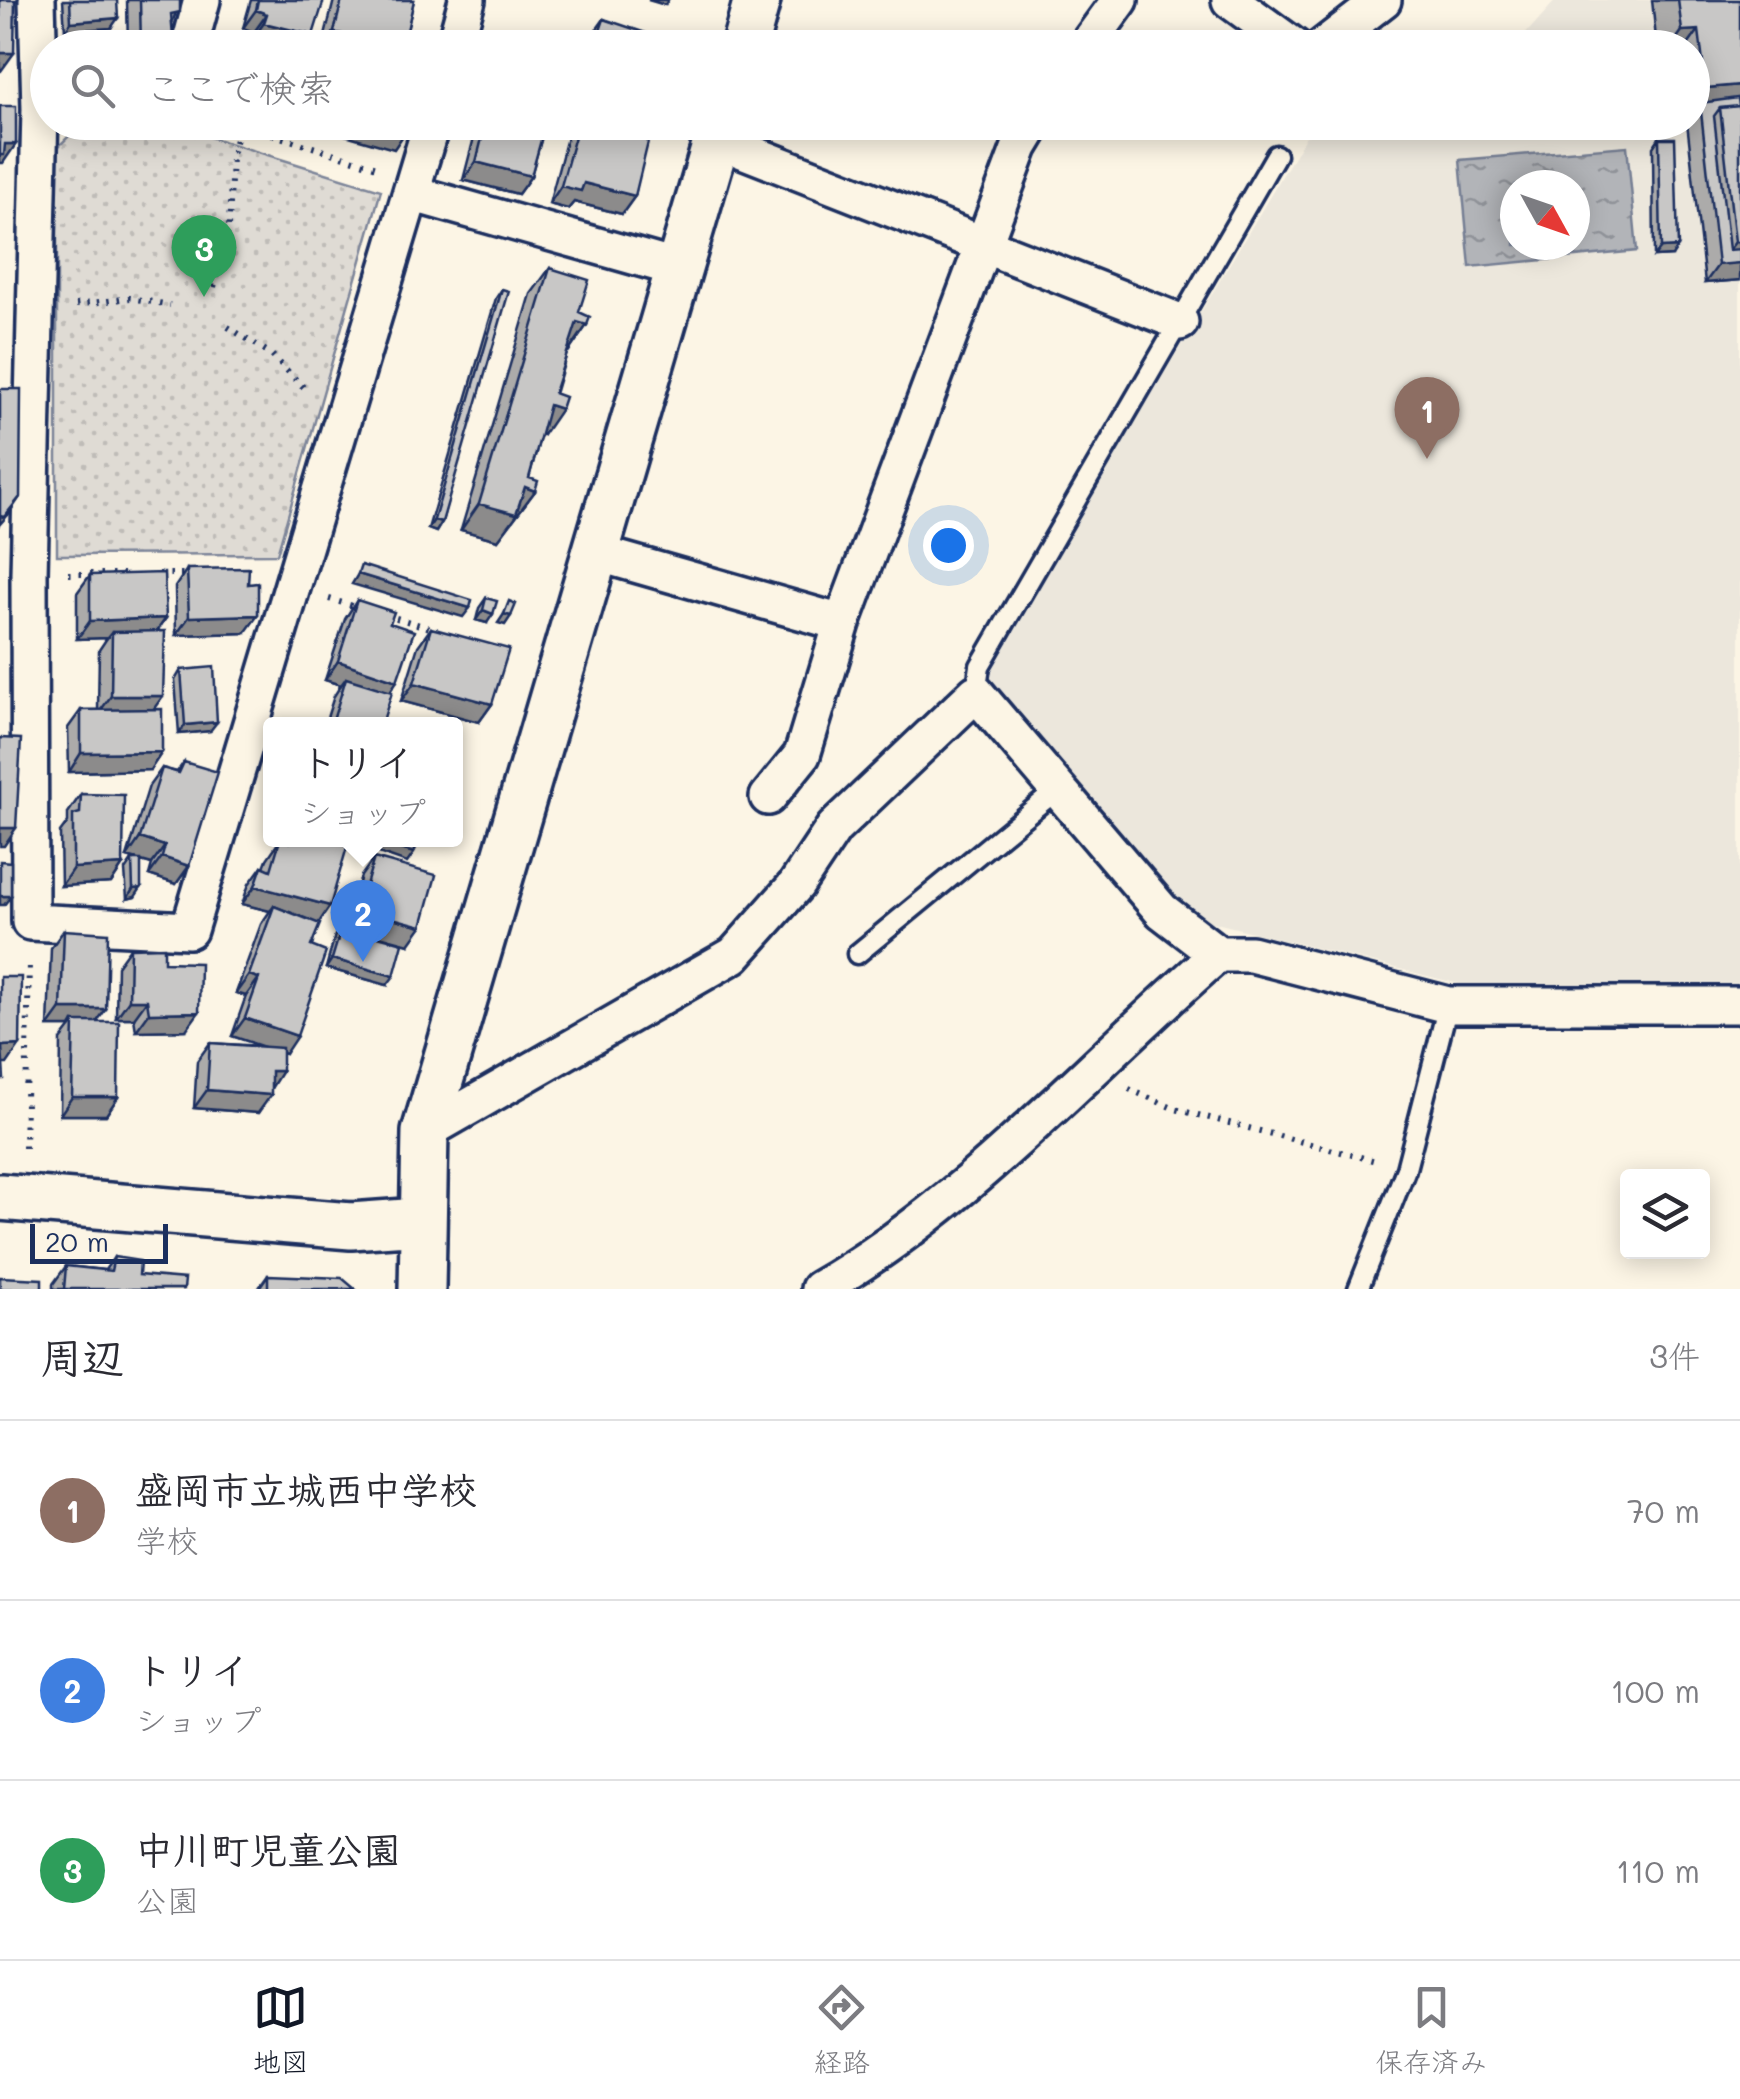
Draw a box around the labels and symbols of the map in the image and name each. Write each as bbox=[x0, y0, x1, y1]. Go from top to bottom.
north arrow bbox=[1500, 170, 1590, 260]
pin: 3 bbox=[172, 214, 236, 297]
pin: 1 bbox=[1394, 376, 1460, 459]
your location bbox=[923, 520, 974, 571]
pin: 2 bbox=[330, 880, 396, 962]
scale bar bbox=[30, 1219, 168, 1264]

